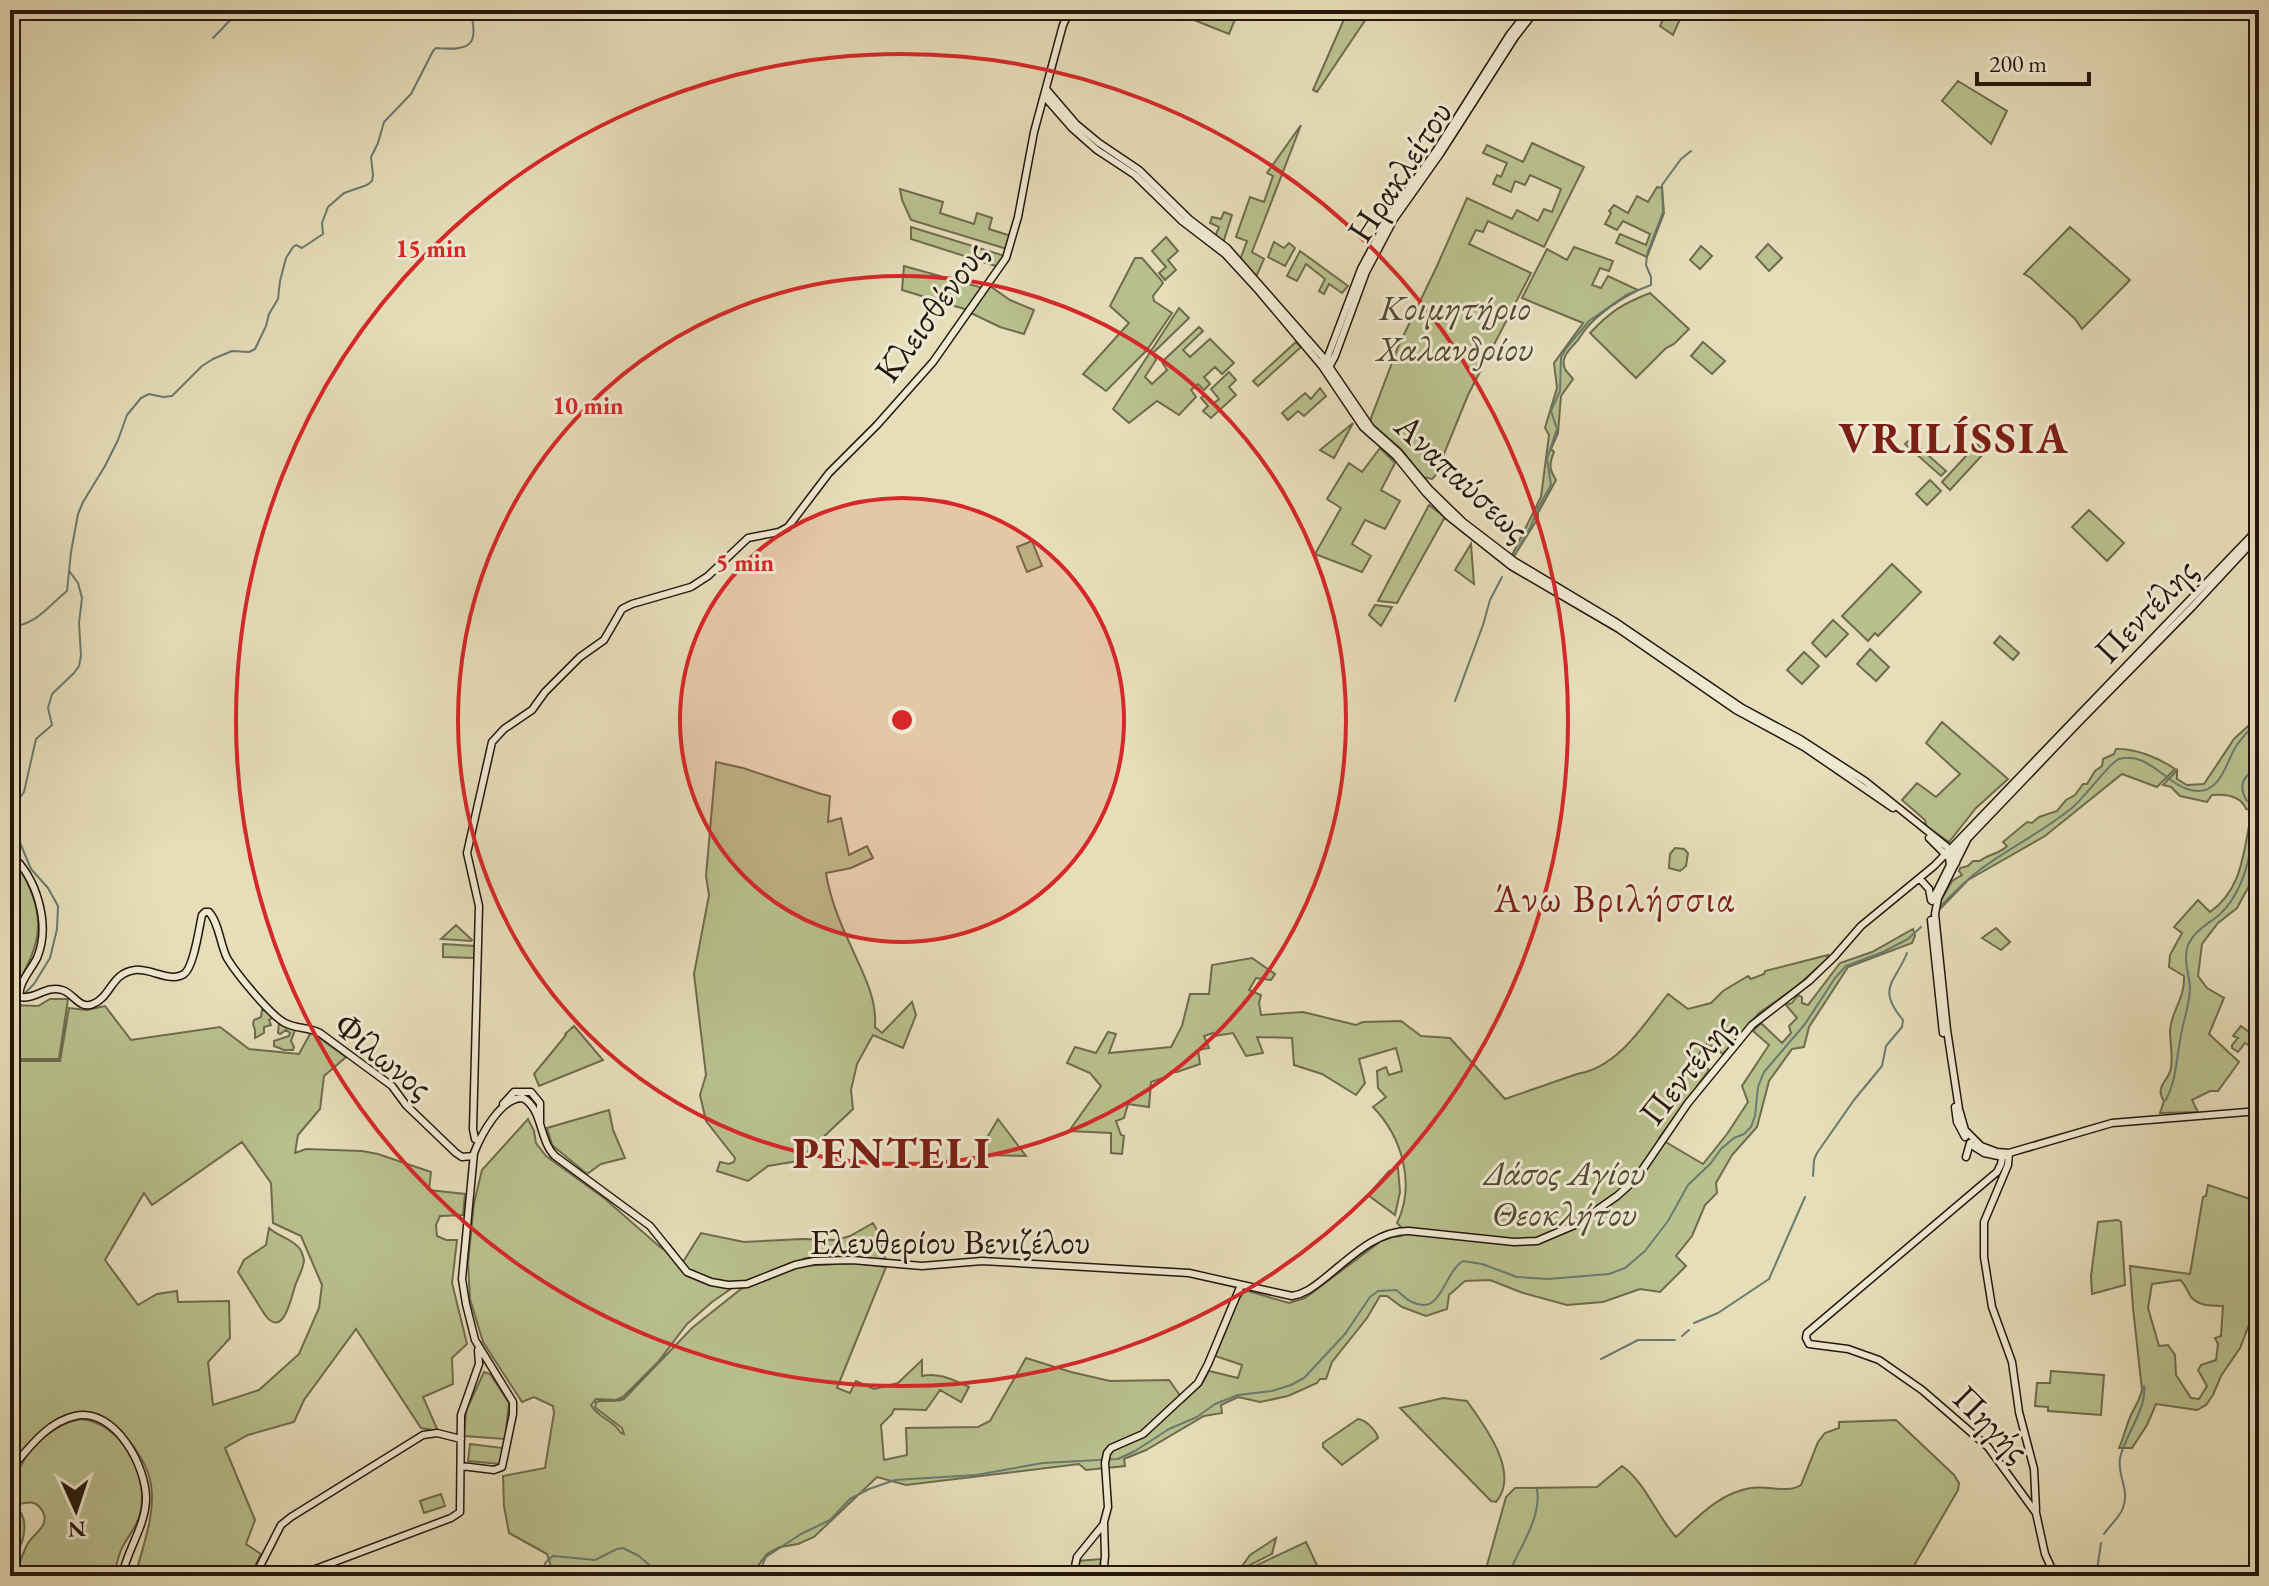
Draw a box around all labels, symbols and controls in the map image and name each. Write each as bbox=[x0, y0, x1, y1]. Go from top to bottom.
scale bar bbox=[1977, 36, 2089, 86]
text: 200 m bbox=[1989, 48, 2047, 79]
street label: Ηρακλείτου bbox=[1336, 91, 1463, 251]
street label: Κλεισθένους bbox=[863, 231, 998, 391]
text: 15 min bbox=[395, 233, 467, 264]
park label: Κοιμητήριο Χαλανδρίου bbox=[1374, 284, 1533, 372]
text: 10 min bbox=[552, 390, 624, 421]
street label: Αναπαύσεως bbox=[1384, 402, 1540, 552]
district label: VRILÍSSIA bbox=[1838, 409, 2070, 466]
text: 5 min bbox=[716, 547, 775, 578]
street label: Πεντέλης bbox=[2084, 548, 2207, 673]
centre of rings bbox=[888, 706, 916, 734]
district label: Άνω Βριλήσσια bbox=[1493, 873, 1736, 922]
street label: Φίλωνος bbox=[325, 1001, 443, 1109]
street label: Πεντέλης bbox=[1628, 1004, 1745, 1135]
district label: PENTELI bbox=[792, 1124, 992, 1181]
park label: Δάσος Αγίου Θεοκλήτου bbox=[1482, 1149, 1645, 1237]
street label: Ελευθερίου Βενιζέλου bbox=[810, 1218, 1090, 1265]
street label: Πηγής bbox=[1943, 1375, 2040, 1472]
north arrow bbox=[36, 1470, 116, 1550]
text: N bbox=[67, 1515, 87, 1544]

